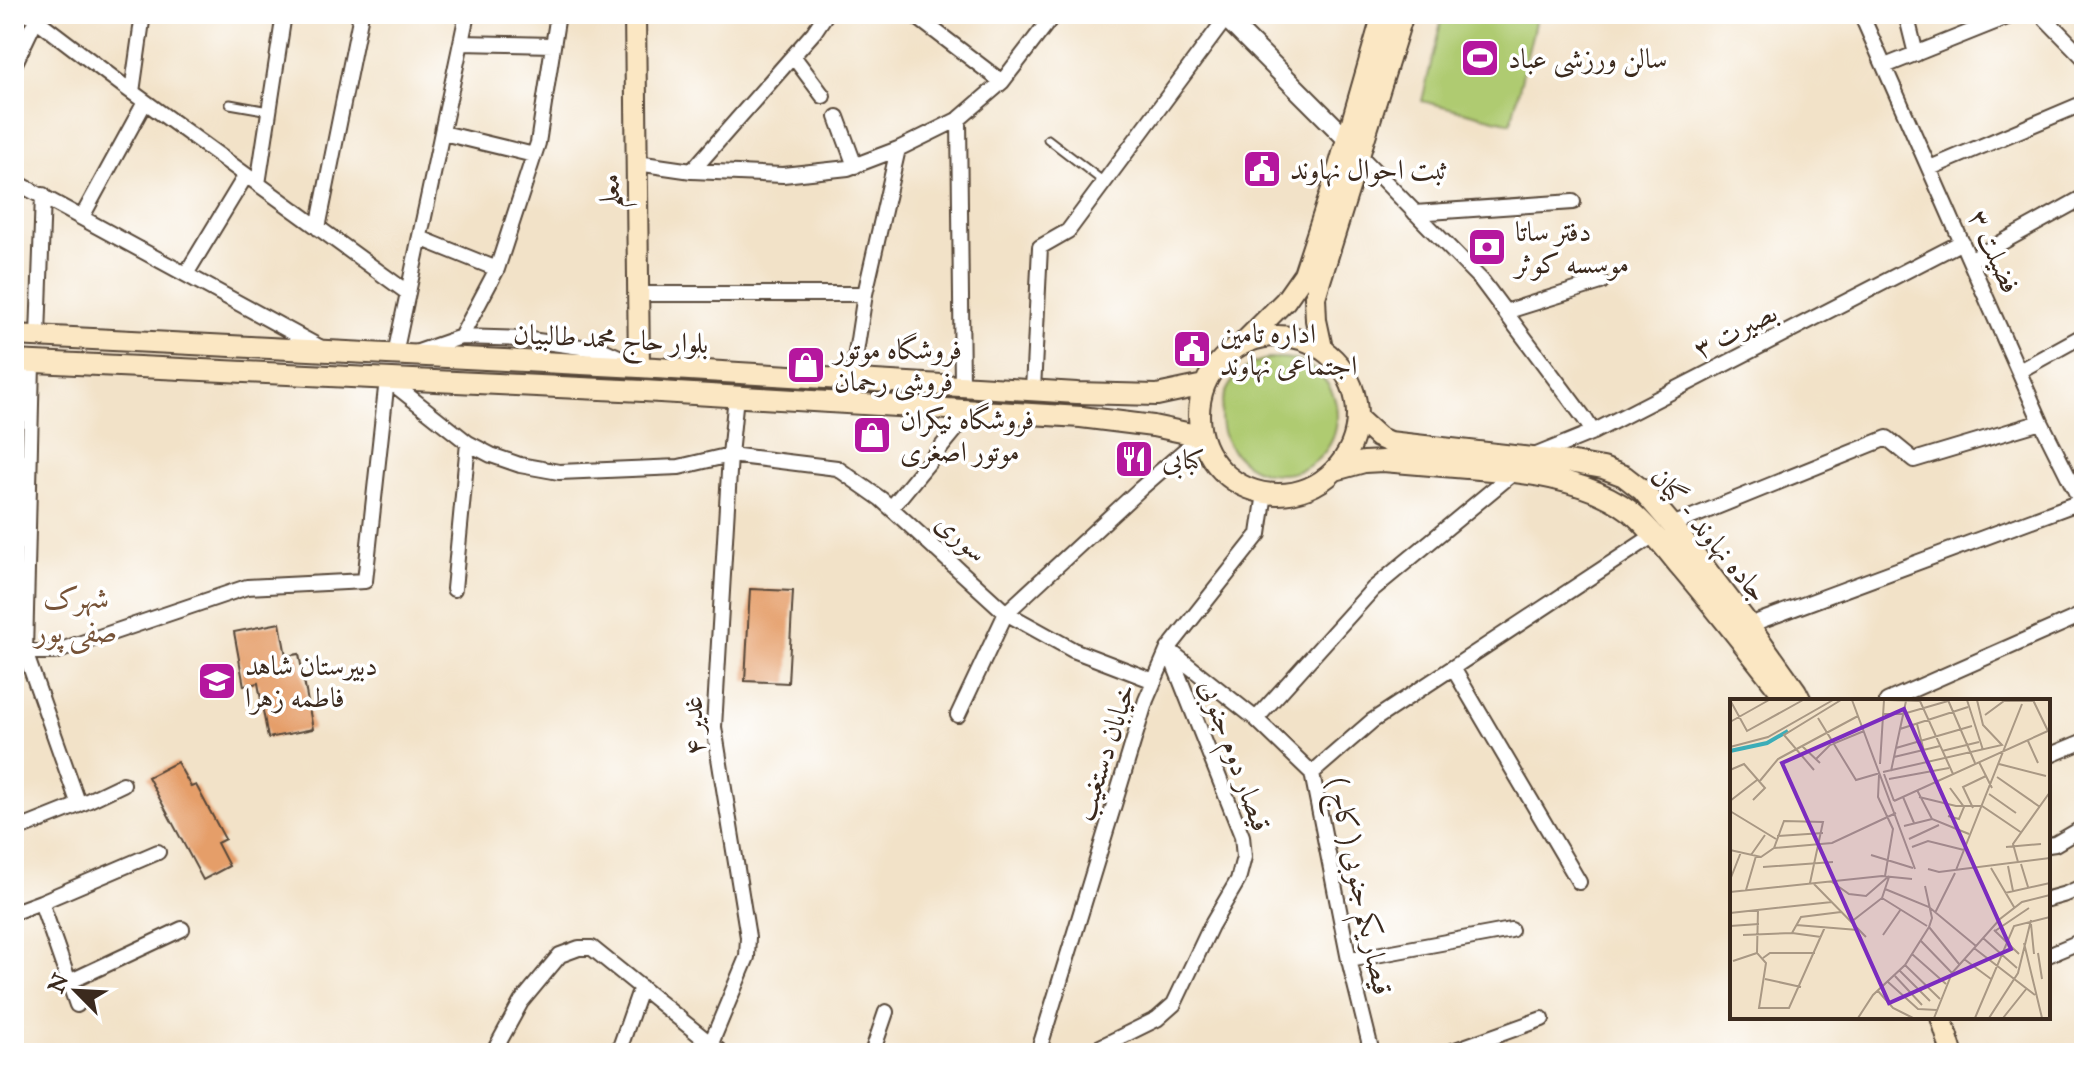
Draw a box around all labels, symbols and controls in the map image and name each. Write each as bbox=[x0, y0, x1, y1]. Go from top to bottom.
sports icon: سالن ورزشی عباد bbox=[1459, 37, 1501, 79]
place label: سالن ورزشی عباد bbox=[1508, 41, 1667, 78]
public building icon: ثبت احوال نهاوند bbox=[1241, 148, 1283, 190]
place label: ثبت احوال نهاوند bbox=[1290, 152, 1448, 188]
street label: معلم bbox=[592, 173, 638, 209]
street label: فضیلت ۳ bbox=[1961, 204, 2028, 299]
place label: دفتر ساتا موسسه کوثر bbox=[1512, 214, 1629, 281]
bank icon: دفتر ساتا موسسه کوثر bbox=[1466, 226, 1508, 268]
street label: بصیرت ۳ bbox=[1688, 295, 1783, 366]
street label: بلوار حاج محمد طالبیان bbox=[512, 316, 710, 369]
place label: اداره تامین اجتماعی نهاوند bbox=[1220, 316, 1357, 384]
public building icon: اداره تامین اجتماعی نهاوند bbox=[1171, 328, 1213, 370]
place label: فروشگاه موتور فروشی رحمان bbox=[831, 332, 962, 401]
shop icon: فروشگاه موتور فروشی رحمان bbox=[785, 344, 827, 386]
place label: فروشگاه نیکران موتور اصغری bbox=[900, 402, 1034, 469]
shop icon: فروشگاه نیکران موتور اصغری bbox=[851, 414, 893, 456]
restaurant icon: کبابی bbox=[1113, 438, 1155, 480]
place label: کبابی bbox=[1162, 442, 1205, 479]
street label: جاده نهاوند - گیان bbox=[1642, 460, 1776, 609]
street label: سوری bbox=[928, 505, 995, 570]
district label: شهرک صفی پور bbox=[32, 580, 117, 654]
place label: دبیرستان شاهد فاطمه زهرا bbox=[245, 648, 378, 715]
school or university icon: دبیرستان شاهد فاطمه زهرا bbox=[196, 660, 238, 702]
street label: قیصار دوم جنوبی bbox=[1185, 674, 1279, 838]
street label: خیابان دستغیب bbox=[1066, 679, 1143, 825]
street label: غدیر ۴ bbox=[674, 695, 713, 757]
inset map bbox=[1730, 699, 2050, 1019]
street label: قیصار یکم جنوبی ( کاج ) bbox=[1312, 774, 1401, 1000]
north arrow bbox=[36, 951, 116, 1031]
text: N bbox=[42, 969, 74, 997]

